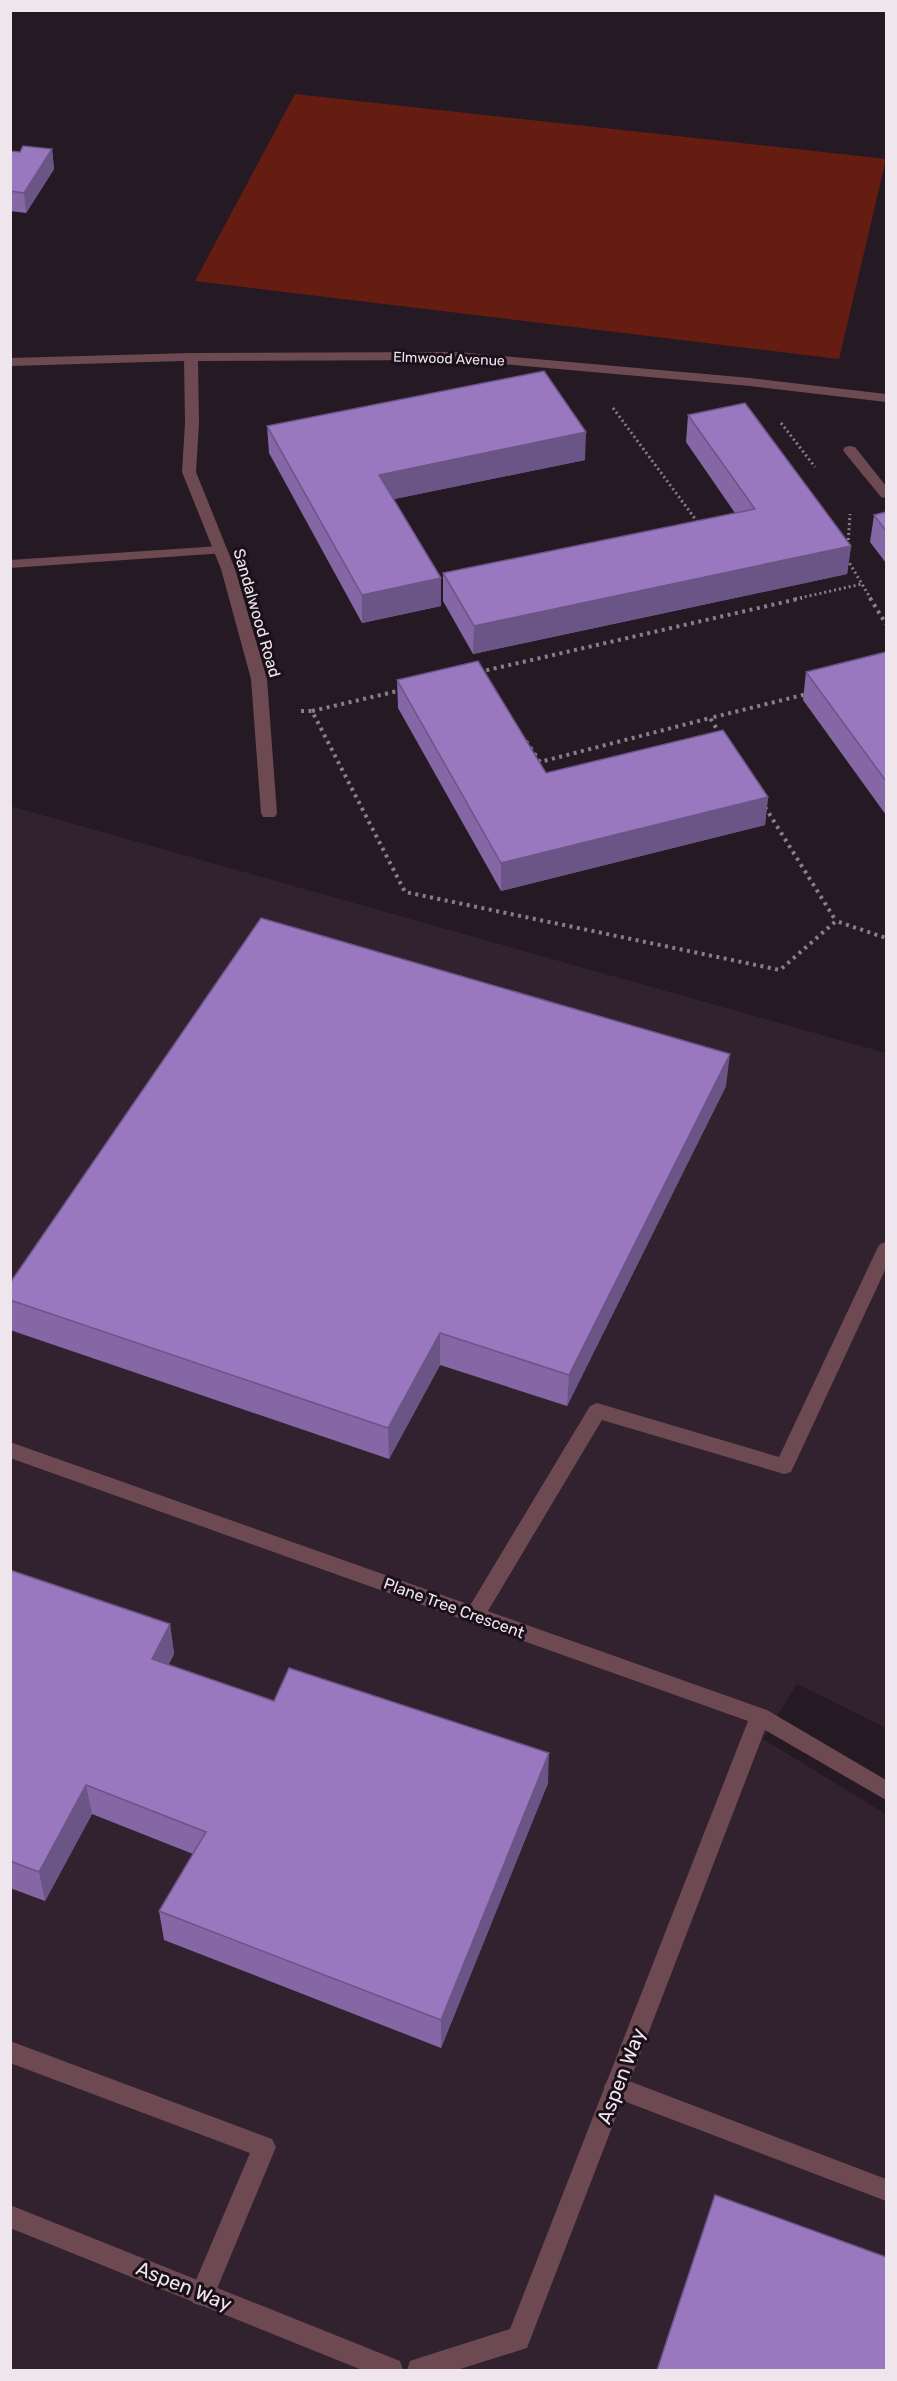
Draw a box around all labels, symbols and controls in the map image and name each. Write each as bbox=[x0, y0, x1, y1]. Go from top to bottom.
street label: Elmwood Avenue bbox=[393, 349, 505, 369]
street label: Sandalwood Road bbox=[230, 546, 284, 680]
street label: Plane Tree Crescent bbox=[381, 1574, 527, 1642]
street label: Aspen Way bbox=[592, 2025, 650, 2127]
street label: Aspen Way bbox=[133, 2256, 235, 2316]

